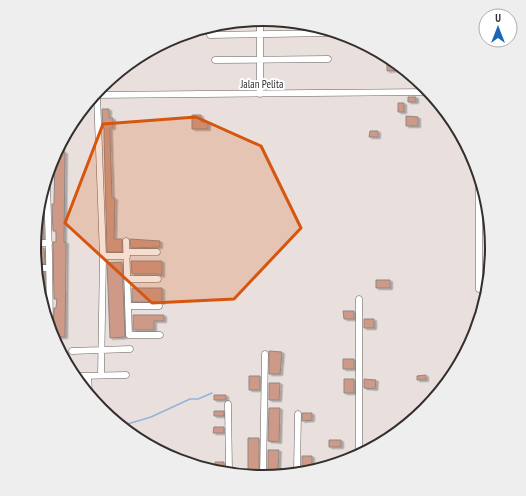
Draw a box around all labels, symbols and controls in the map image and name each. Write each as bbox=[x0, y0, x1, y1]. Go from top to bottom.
north arrow bbox=[478, 8, 518, 48]
text: U bbox=[495, 11, 501, 25]
street label: Jalan Pelita bbox=[240, 77, 283, 91]

